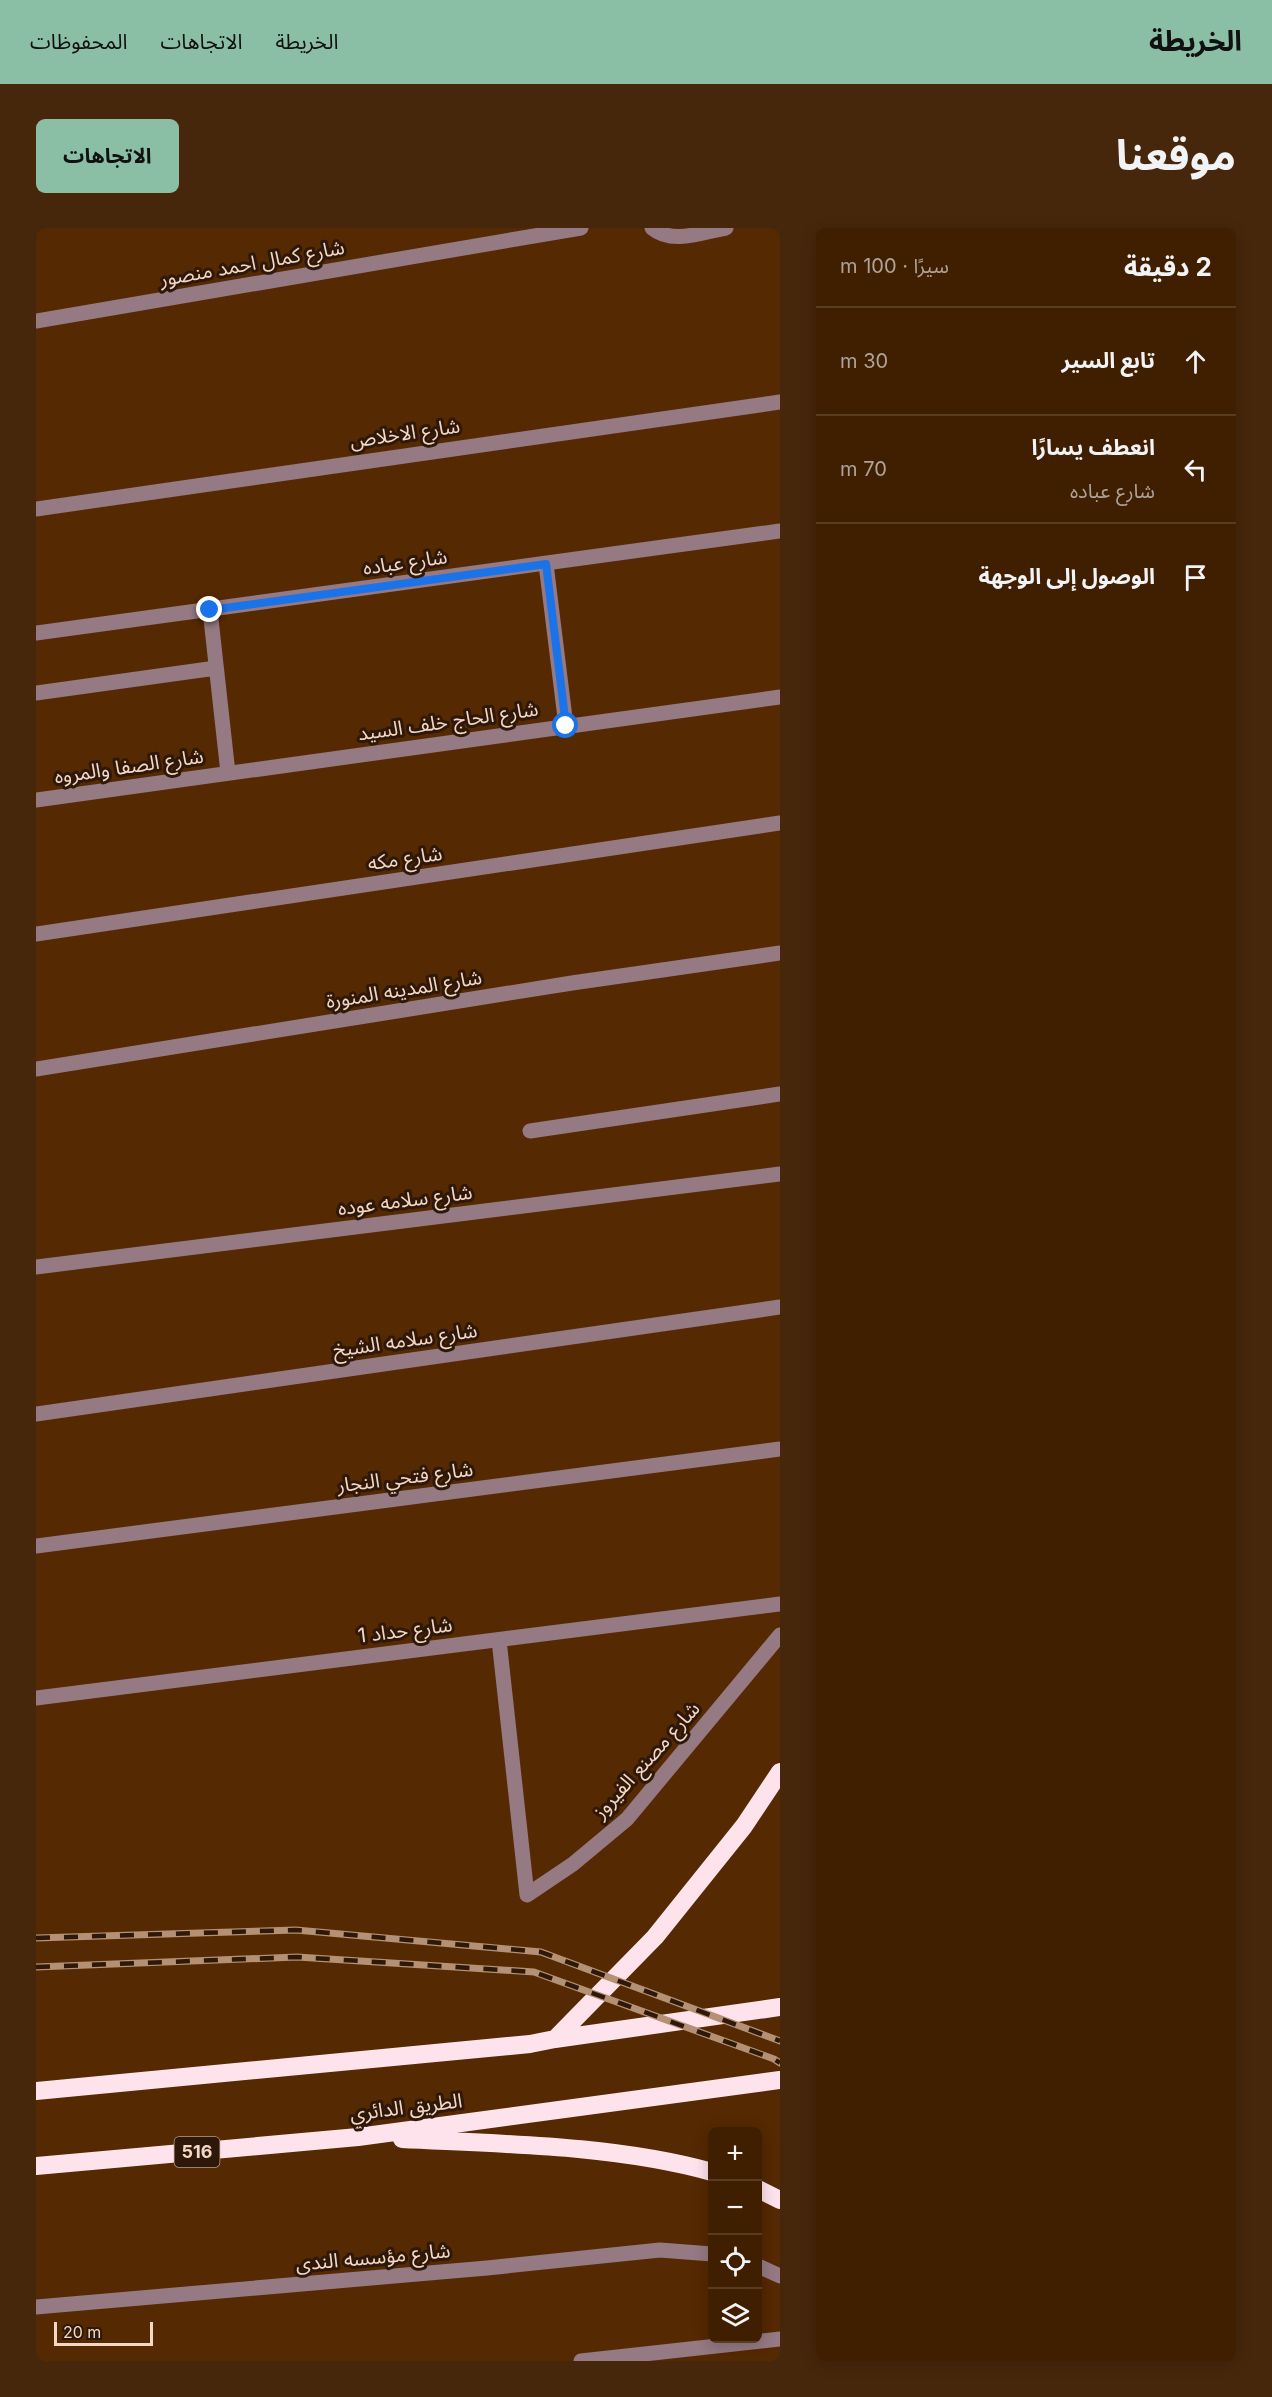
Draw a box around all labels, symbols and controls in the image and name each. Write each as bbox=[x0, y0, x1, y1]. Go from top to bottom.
text: الخريطة bbox=[1149, 24, 1242, 58]
text: المحفوظات bbox=[30, 29, 127, 54]
text: الاتجاهات bbox=[160, 29, 242, 54]
text: الخريطة bbox=[275, 29, 338, 54]
button: الاتجاهات bbox=[36, 119, 179, 193]
text: موقعنا bbox=[1116, 129, 1236, 180]
street label: شارع كمال احمد منصور bbox=[157, 235, 347, 294]
text: 2 دقيقة bbox=[1124, 251, 1212, 282]
text: سيرًا · 100 m bbox=[840, 254, 949, 278]
icon: ahead bbox=[1179, 345, 1212, 378]
text: تابع السير bbox=[1062, 347, 1155, 373]
text: 30 m bbox=[840, 349, 888, 373]
street label: شارع الاخلاص bbox=[348, 413, 462, 456]
text: انعطف يسارًا bbox=[1032, 434, 1155, 460]
icon: left bbox=[1179, 453, 1212, 486]
text: 70 m bbox=[840, 457, 887, 481]
text: شارع عباده bbox=[1070, 479, 1155, 503]
street label: شارع عباده bbox=[361, 544, 449, 583]
icon: arrive bbox=[1179, 561, 1212, 594]
text: الوصول إلى الوجهة bbox=[978, 563, 1155, 589]
route end bbox=[196, 596, 222, 622]
street label: شارع الحاج خلف السيد bbox=[356, 696, 540, 749]
route start bbox=[552, 712, 578, 738]
street label: شارع الصفا والمروه bbox=[53, 744, 206, 791]
street label: شارع مكه bbox=[366, 841, 444, 878]
street label: شارع المدينه المنورة bbox=[324, 965, 484, 1016]
street label: شارع سلامه عوده bbox=[336, 1180, 474, 1223]
street label: شارع سلامه الشيخ bbox=[331, 1318, 479, 1365]
street label: شارع فتحي النجار bbox=[335, 1457, 475, 1501]
street label: شارع حداد 1 bbox=[356, 1612, 454, 1651]
street label: شارع مصنع الفيروز bbox=[587, 1697, 707, 1826]
street label: الطريق الدائري bbox=[348, 2088, 464, 2129]
map controls bbox=[708, 2127, 762, 2343]
button: + bbox=[708, 2127, 762, 2181]
road number: 516 bbox=[174, 2137, 220, 2167]
button: − bbox=[708, 2181, 762, 2235]
button: locate bbox=[708, 2235, 762, 2289]
street label: شارع مؤسسه الندى bbox=[295, 2238, 452, 2279]
button: layers bbox=[708, 2289, 762, 2343]
scale bar bbox=[54, 2319, 153, 2346]
text: 20 m bbox=[63, 2322, 101, 2342]

